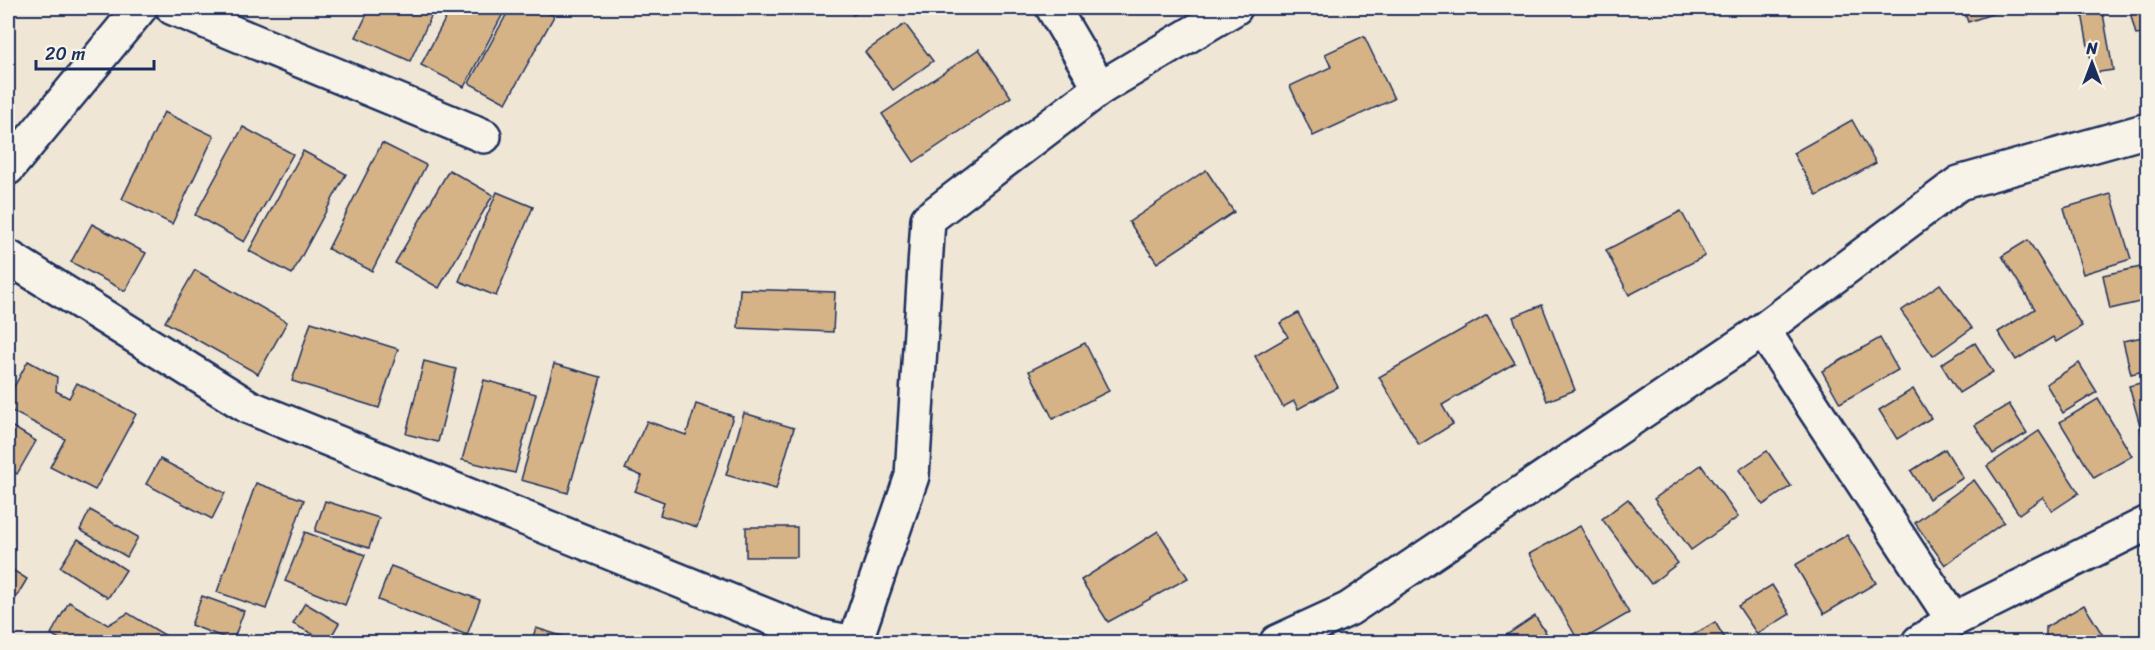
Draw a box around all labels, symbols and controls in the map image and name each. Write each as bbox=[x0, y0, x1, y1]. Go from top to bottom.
scale bar bbox=[36, 33, 154, 71]
north arrow bbox=[2062, 33, 2122, 93]
text: N bbox=[2085, 34, 2098, 63]
text: 20 m bbox=[45, 38, 85, 70]

